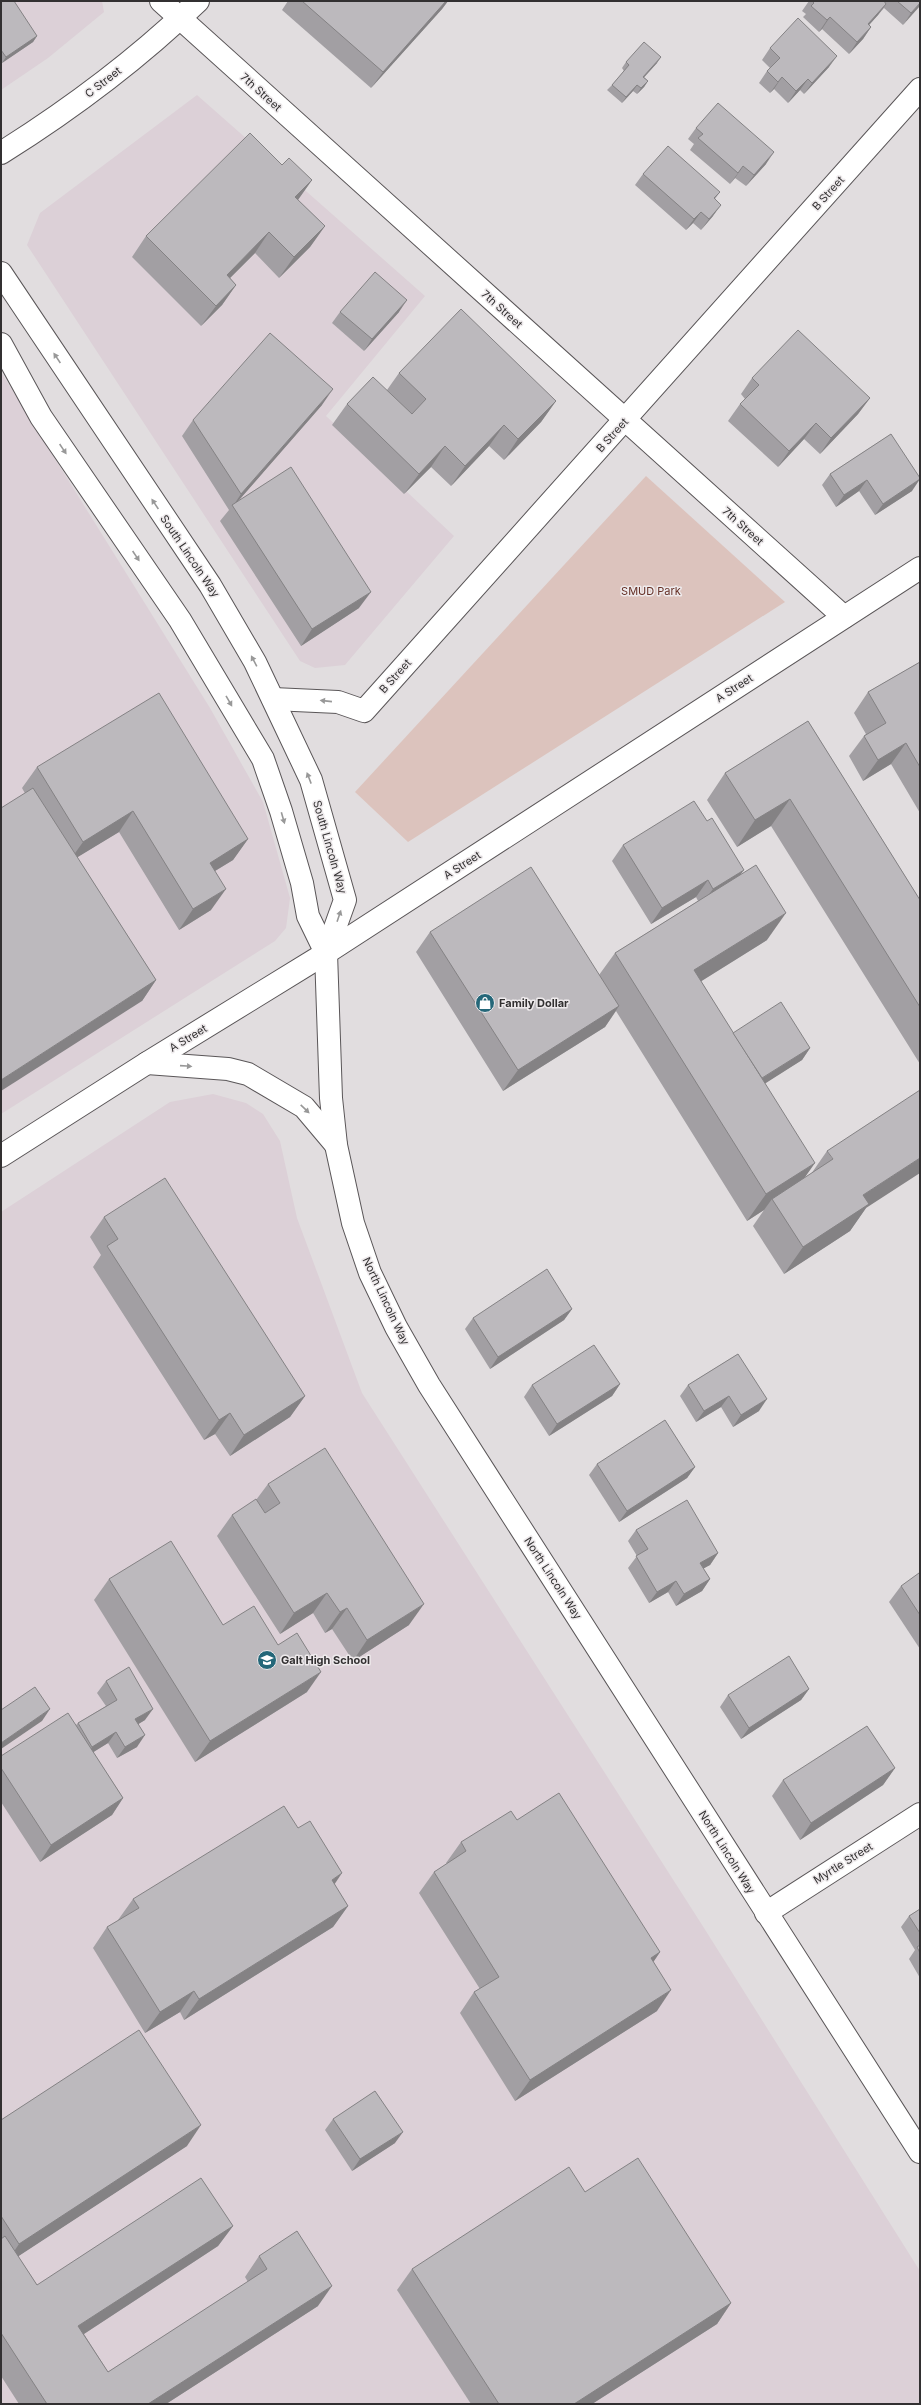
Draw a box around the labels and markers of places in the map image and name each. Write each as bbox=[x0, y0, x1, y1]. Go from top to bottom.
shop icon: Family Dollar bbox=[474, 992, 496, 1014]
place label: Family Dollar bbox=[499, 996, 569, 1010]
school or university icon: Galt High School bbox=[256, 1649, 278, 1671]
place label: Galt High School bbox=[281, 1653, 370, 1667]

